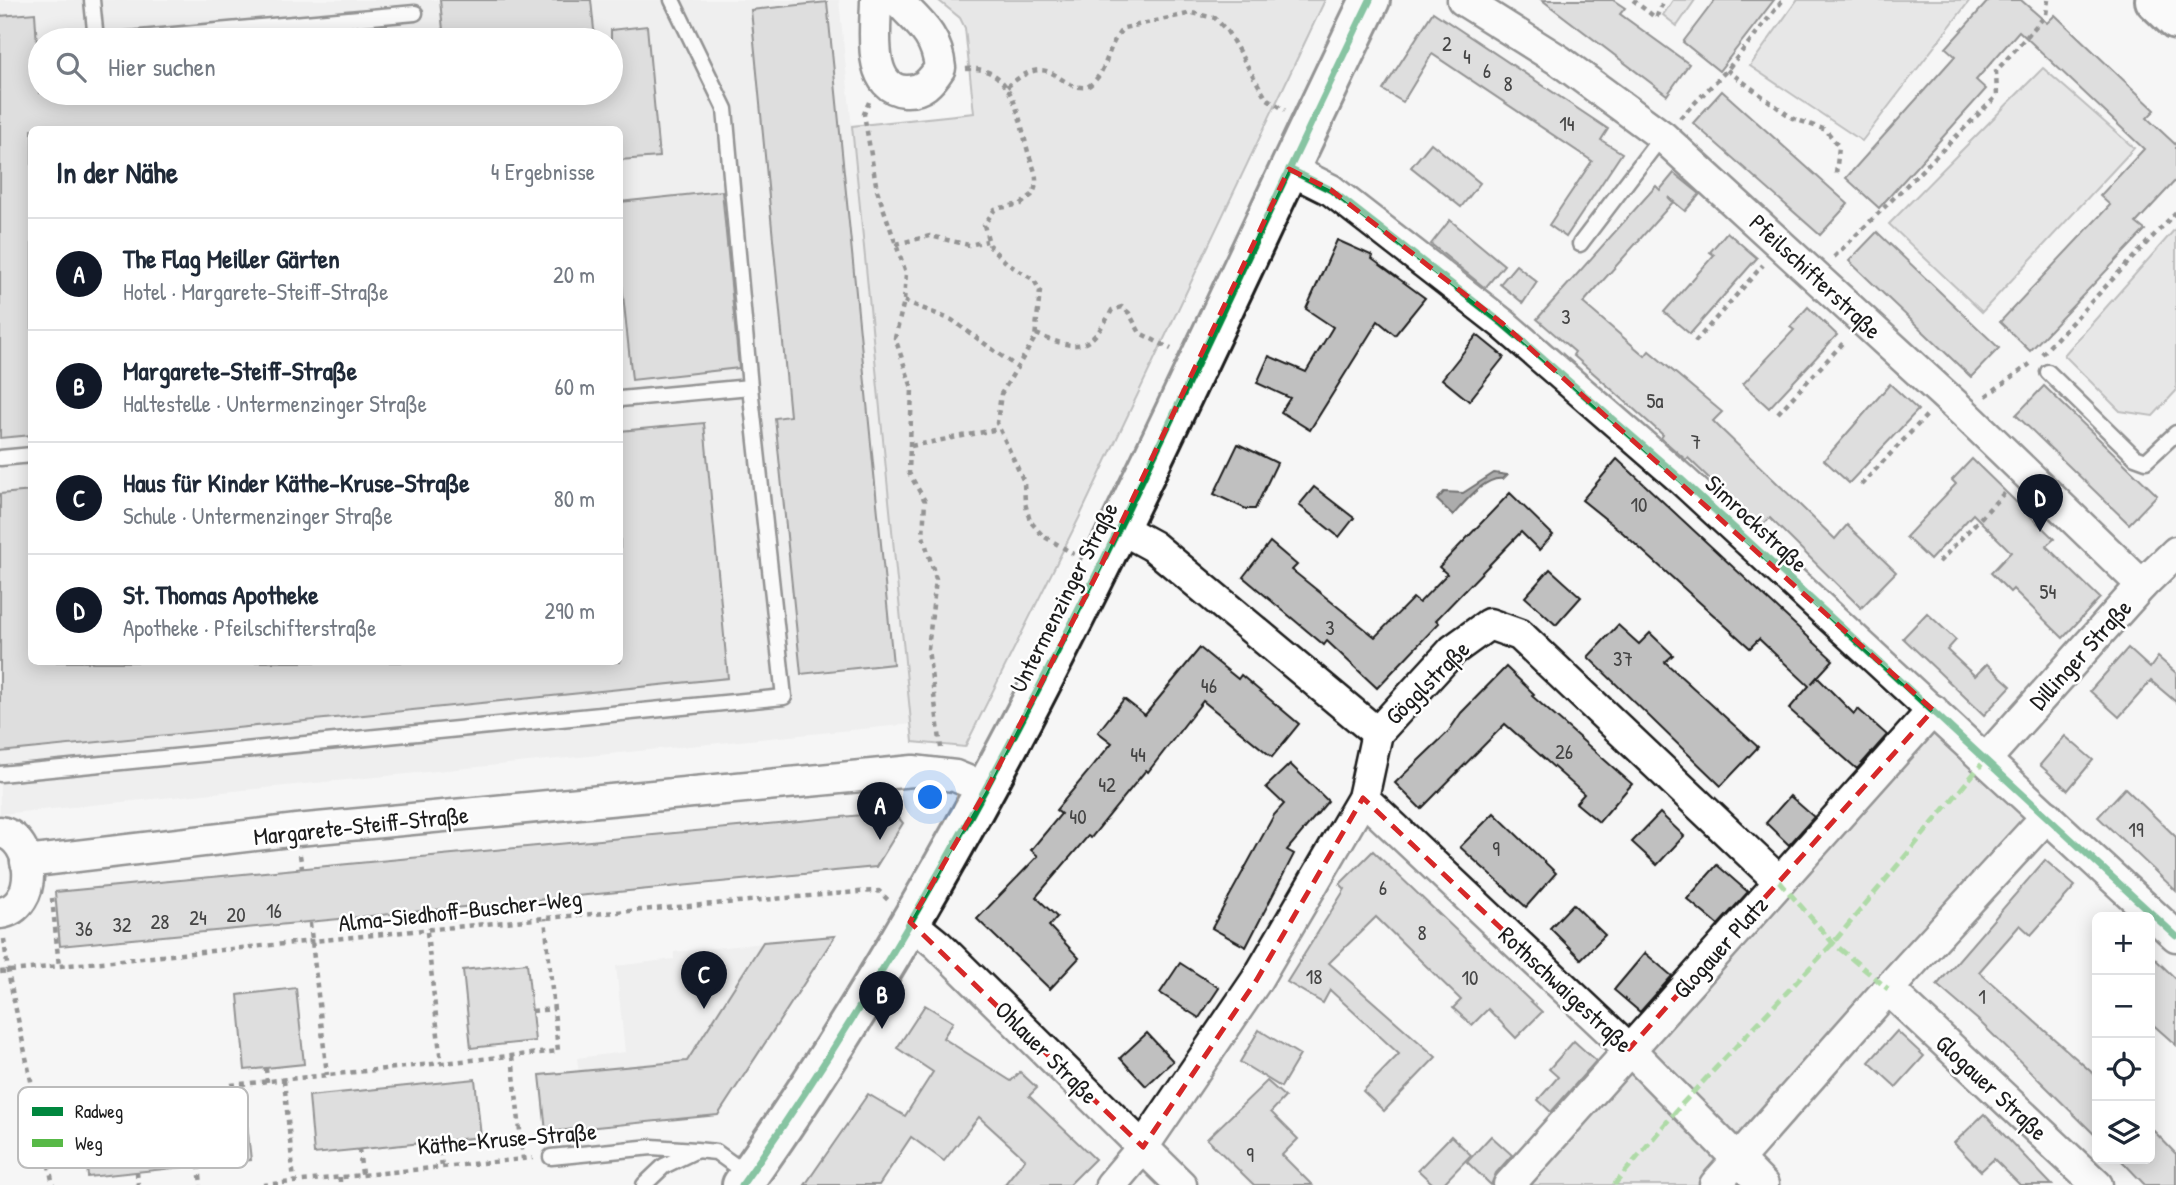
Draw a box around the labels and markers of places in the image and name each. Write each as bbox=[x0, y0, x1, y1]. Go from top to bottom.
pin: D bbox=[2017, 474, 2063, 532]
pin: A bbox=[857, 782, 903, 840]
pin: C bbox=[681, 951, 727, 1009]
pin: B bbox=[859, 971, 905, 1029]

